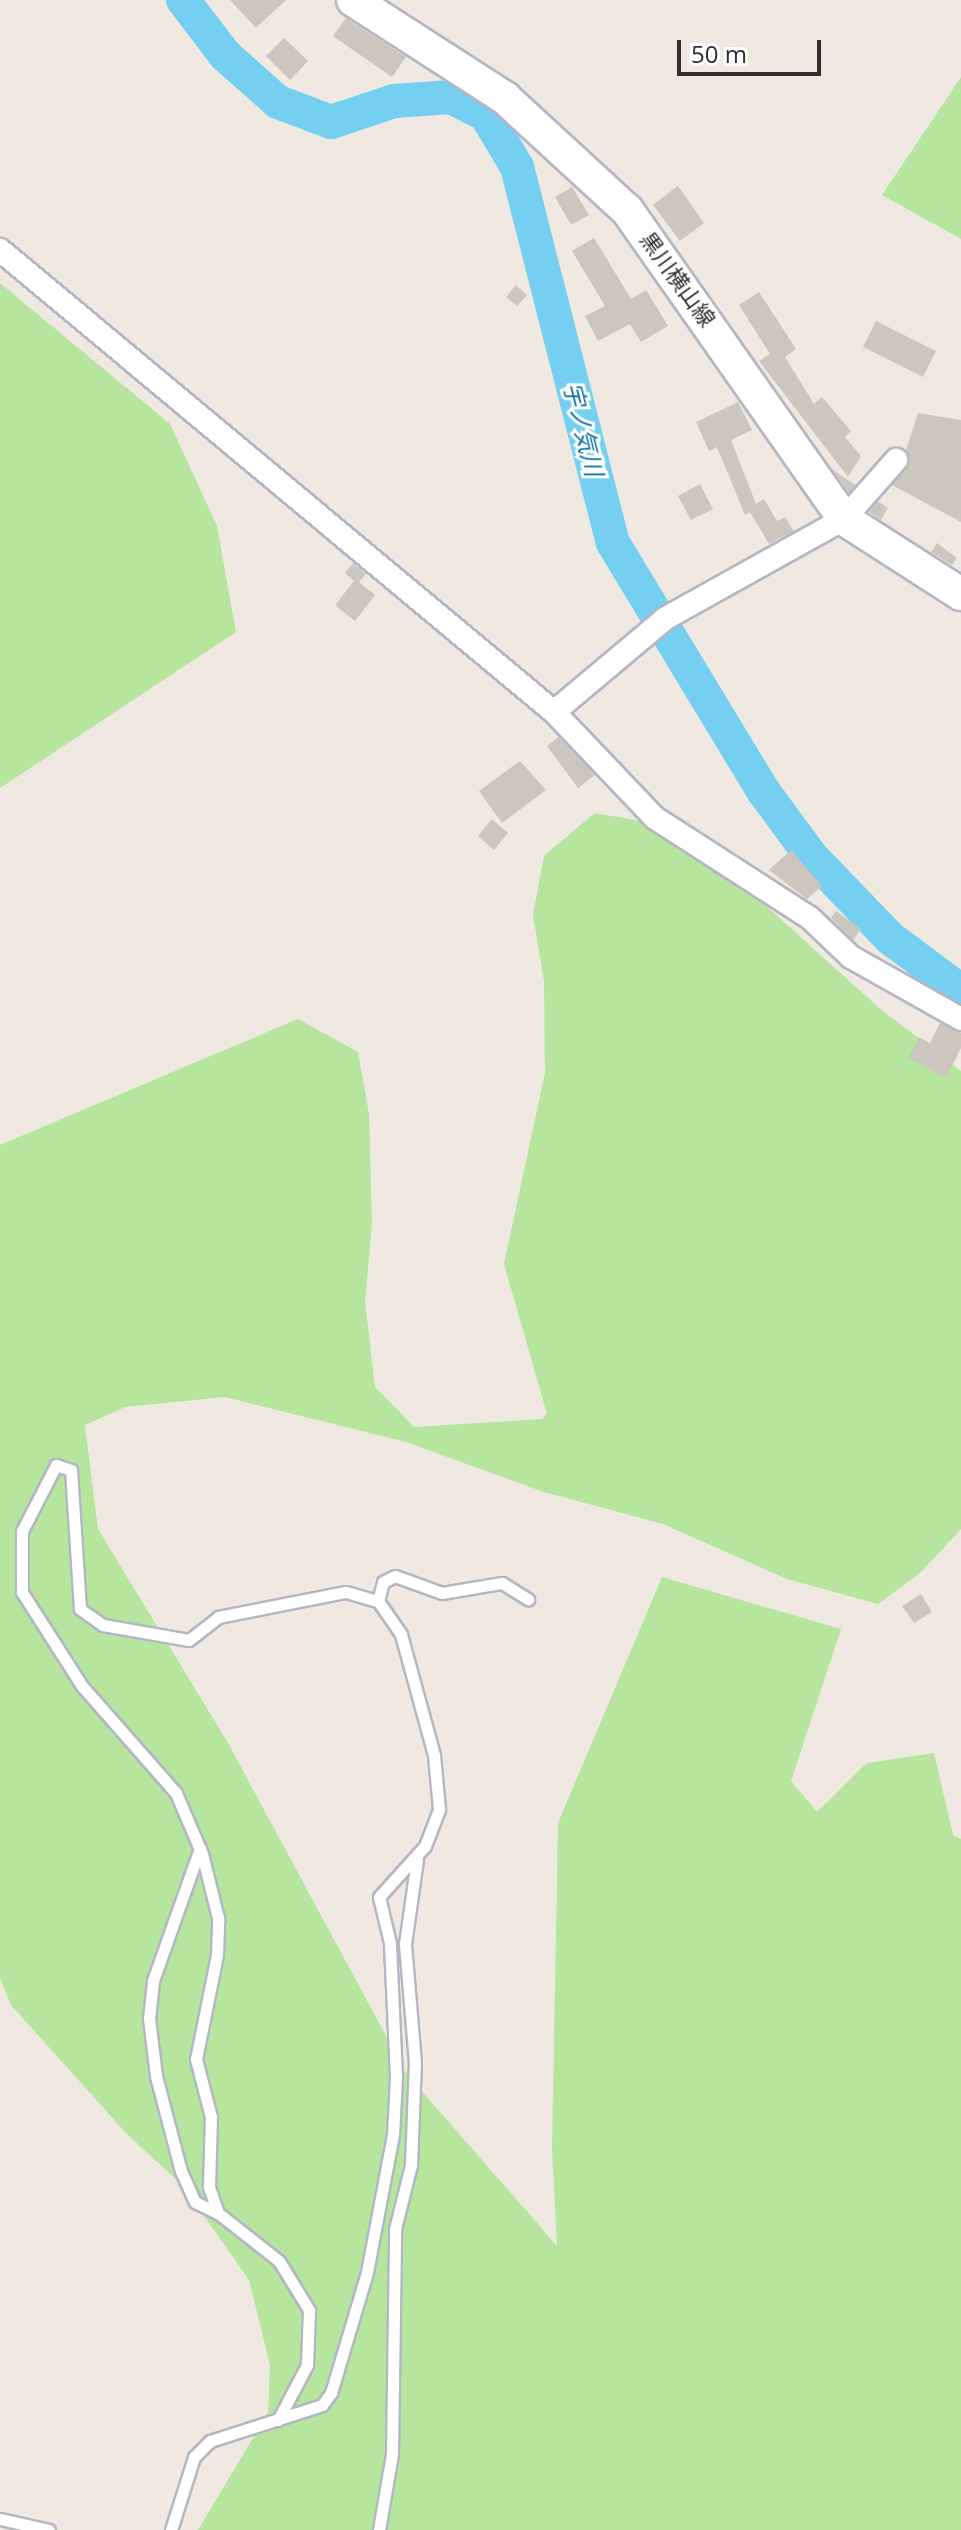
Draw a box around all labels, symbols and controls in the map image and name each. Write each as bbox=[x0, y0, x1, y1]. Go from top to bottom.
scale bar bbox=[681, 24, 825, 74]
text: 50 m bbox=[691, 37, 747, 70]
street label: 黒川横山線 bbox=[635, 227, 721, 331]
water label: 宇ノ気川 bbox=[558, 379, 610, 479]

